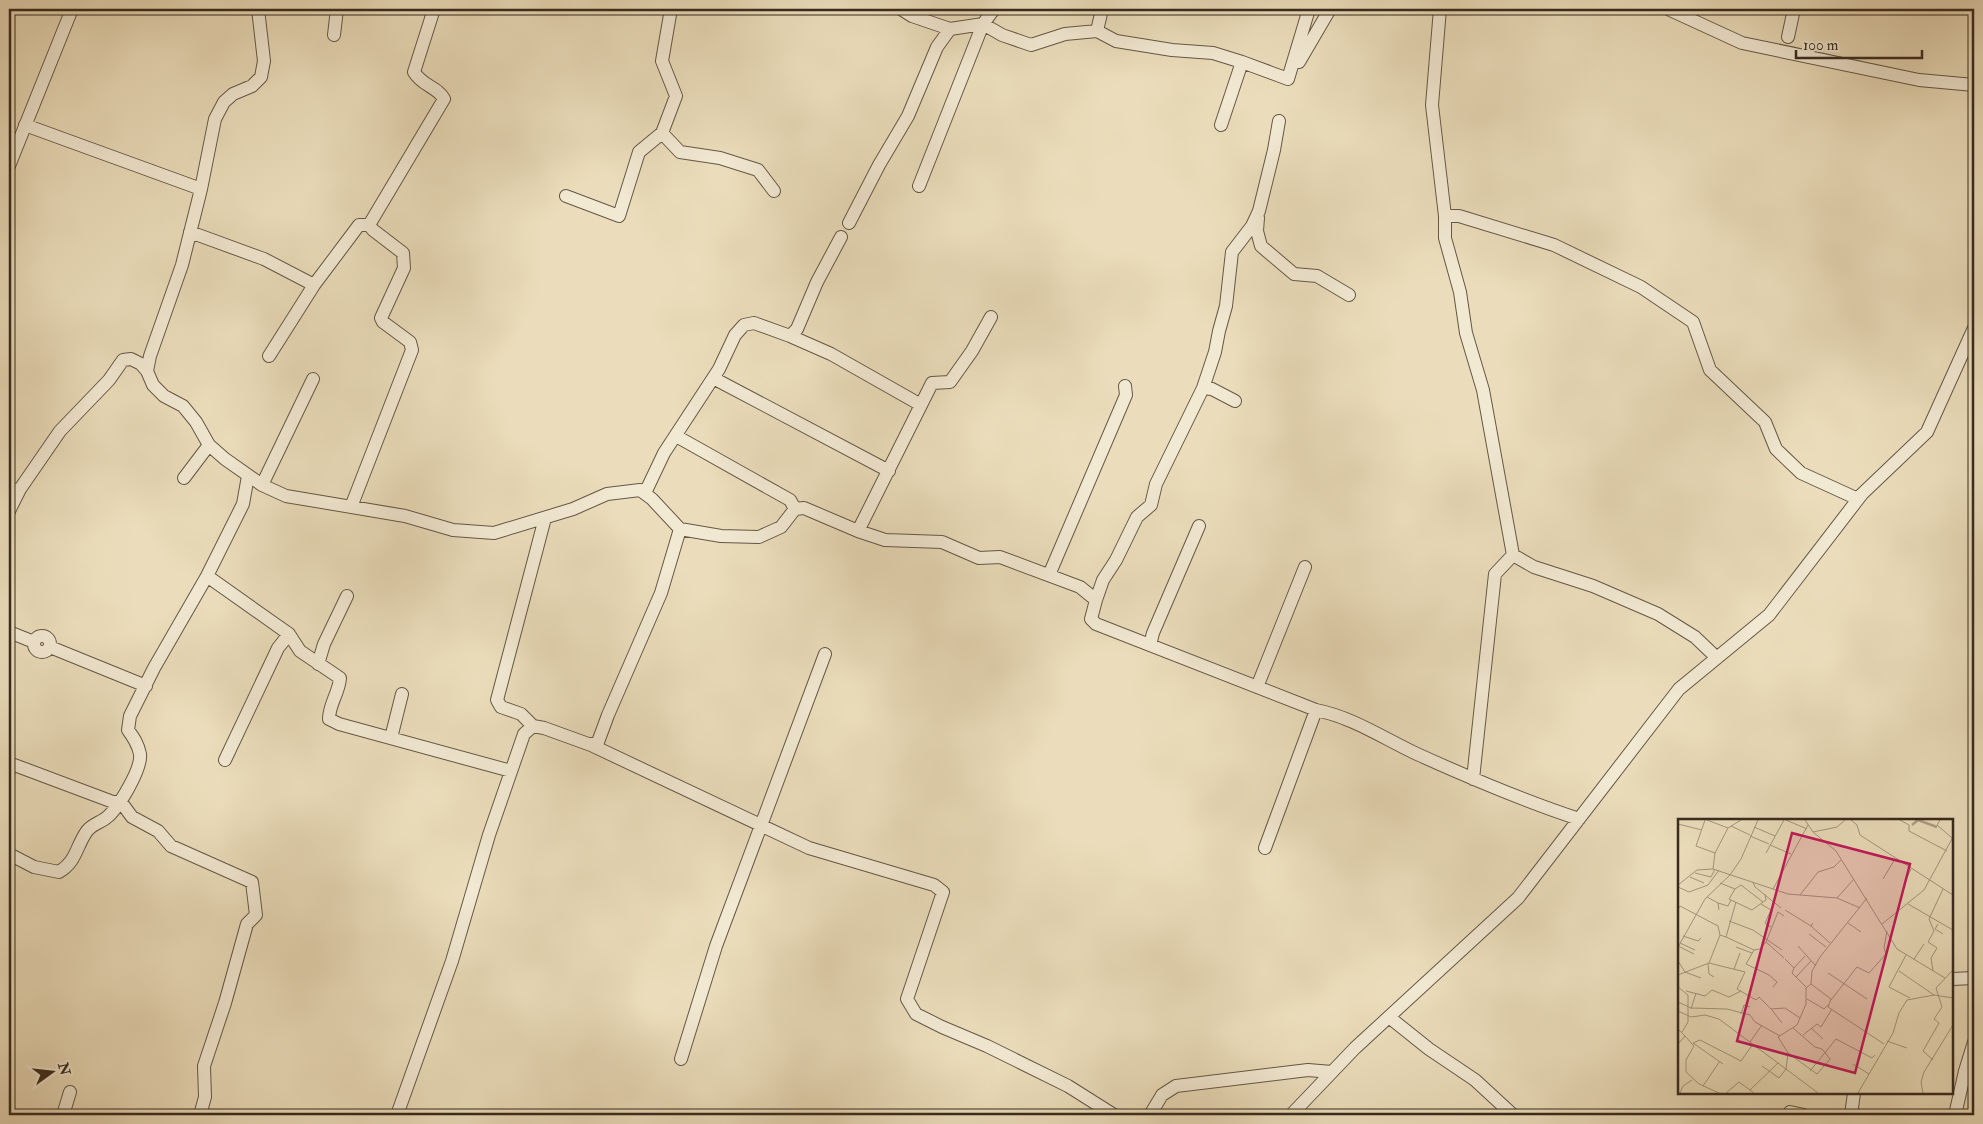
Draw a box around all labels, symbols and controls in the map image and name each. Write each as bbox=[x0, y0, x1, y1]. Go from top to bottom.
scale bar bbox=[1796, 28, 1922, 60]
text: 100 m bbox=[1803, 36, 1839, 55]
inset map bbox=[1678, 819, 1953, 1094]
north arrow bbox=[28, 1046, 78, 1096]
text: N bbox=[54, 1060, 74, 1077]

